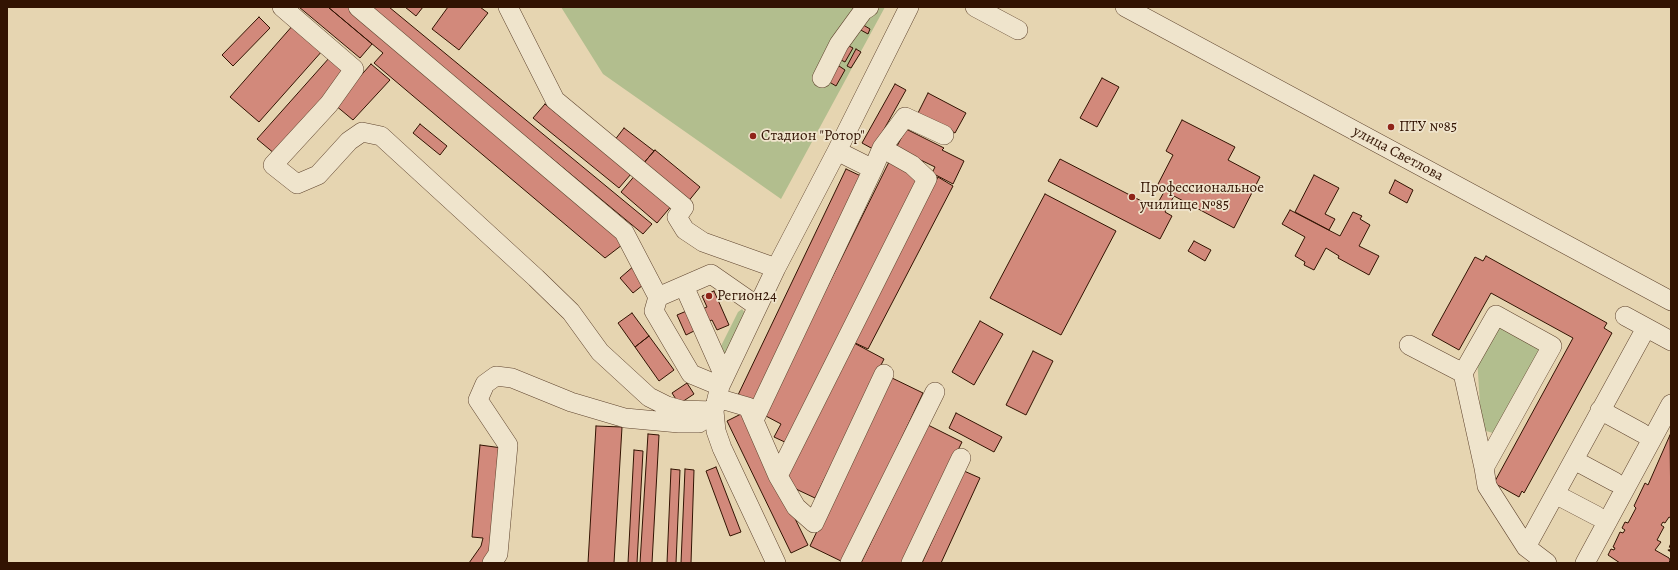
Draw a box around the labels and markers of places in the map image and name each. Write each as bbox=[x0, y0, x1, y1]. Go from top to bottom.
place label: ПТУ №85 bbox=[1399, 118, 1457, 136]
marker: ПТУ №85 bbox=[1386, 122, 1396, 132]
place label: Стадион "Ротор" bbox=[761, 127, 865, 145]
marker: Стадион "Ротор" bbox=[748, 131, 758, 141]
place label: Профессиональное училище №85 bbox=[1140, 179, 1264, 214]
marker: Профессиональное училище №85 bbox=[1127, 192, 1137, 202]
place label: Регион24 bbox=[717, 287, 777, 305]
marker: Регион24 bbox=[704, 291, 714, 301]

